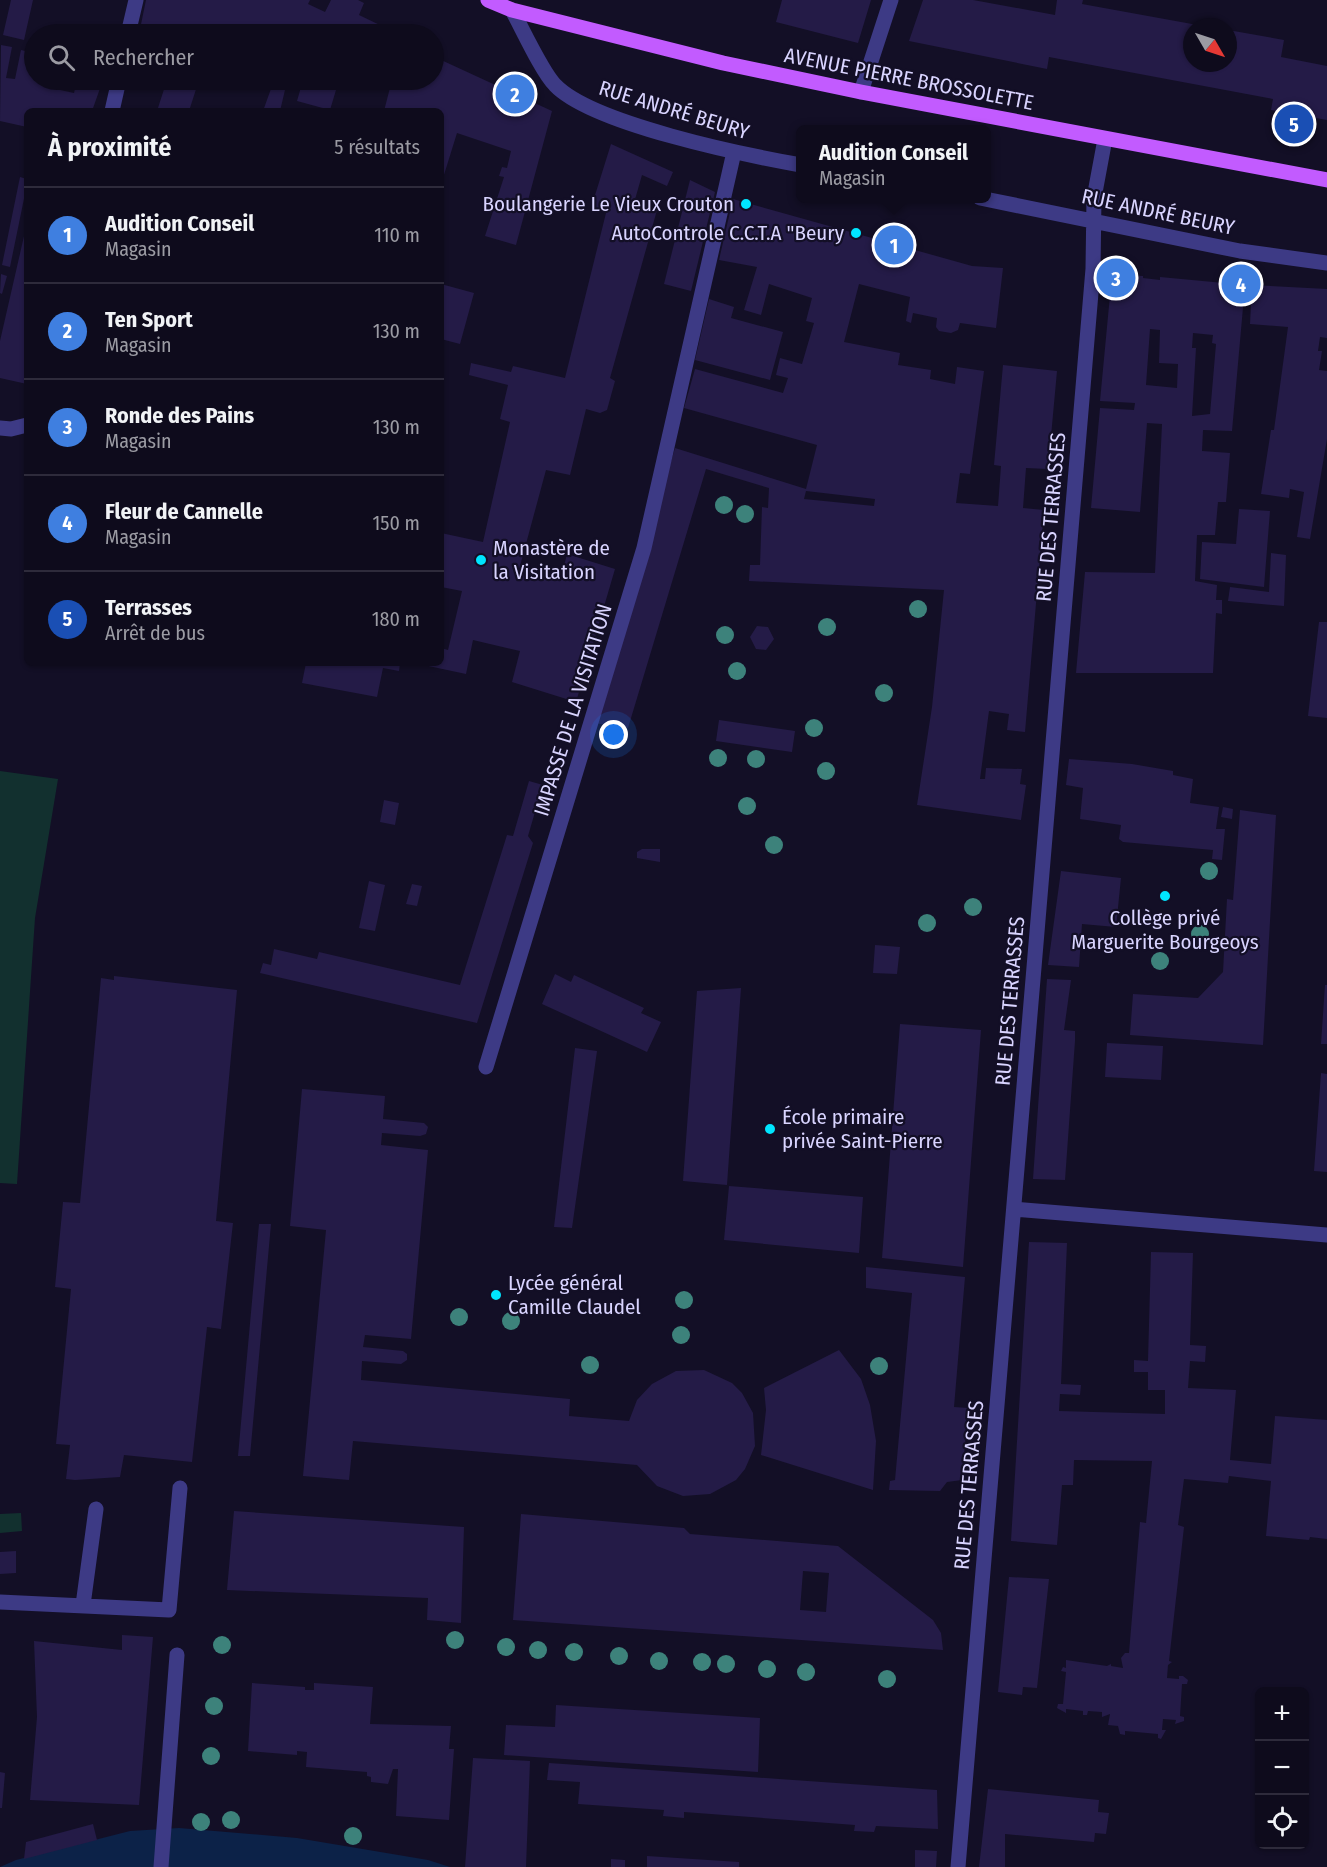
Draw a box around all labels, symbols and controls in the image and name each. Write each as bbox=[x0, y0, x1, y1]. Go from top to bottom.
north arrow bbox=[1183, 18, 1237, 72]
search box bbox=[24, 24, 444, 90]
icon: search bbox=[45, 41, 78, 74]
street label: AVENUE PIERRE BROSSOLETTE bbox=[782, 42, 1036, 116]
text: Rechercher bbox=[93, 44, 194, 71]
pin: 2 bbox=[496, 72, 534, 116]
street label: RUE ANDRÉ BEURY bbox=[596, 75, 753, 145]
pin: 5 bbox=[1274, 102, 1314, 146]
popup bbox=[796, 125, 991, 203]
text: À proximité bbox=[48, 132, 171, 163]
text: 5 résultats bbox=[334, 135, 420, 159]
text: Audition Conseil bbox=[819, 139, 968, 166]
text: Magasin bbox=[819, 166, 886, 190]
street label: RUE ANDRÉ BEURY bbox=[1079, 183, 1237, 241]
place label: Boulangerie Le Vieux Crouton bbox=[482, 191, 734, 217]
marker: Boulangerie Le Vieux Crouton bbox=[739, 197, 753, 211]
text: Audition Conseil bbox=[105, 210, 254, 237]
place label: AutoControle C.C.T.A "Beury bbox=[612, 220, 845, 246]
pin: 1 bbox=[874, 222, 914, 268]
text: 1 bbox=[63, 223, 72, 247]
text: 110 m bbox=[374, 223, 420, 247]
marker: AutoControle C.C.T.A "Beury bbox=[849, 226, 863, 240]
text: Magasin bbox=[105, 237, 172, 261]
pin: 3 bbox=[1096, 256, 1136, 300]
pin: 4 bbox=[1222, 262, 1260, 306]
text: Ten Sport bbox=[105, 306, 193, 333]
text: 2 bbox=[63, 319, 72, 343]
text: 130 m bbox=[373, 319, 420, 343]
text: Magasin bbox=[105, 333, 172, 357]
text: Ronde des Pains bbox=[105, 402, 254, 429]
text: 3 bbox=[63, 415, 72, 439]
text: 130 m bbox=[373, 415, 420, 439]
text: Magasin bbox=[105, 429, 172, 453]
street label: RUE DES TERRASSES bbox=[1031, 431, 1071, 603]
text: Fleur de Cannelle bbox=[105, 498, 263, 525]
text: 4 bbox=[62, 511, 73, 535]
text: 150 m bbox=[373, 511, 420, 535]
text: Magasin bbox=[105, 525, 172, 549]
place label: Monastère de la Visitation bbox=[493, 535, 610, 585]
marker: Monastère de la Visitation bbox=[474, 553, 488, 567]
text: Terrasses bbox=[105, 594, 192, 621]
street label: IMPASSE DE LA VISITATION bbox=[528, 601, 618, 819]
text: 5 bbox=[63, 607, 72, 631]
text: 180 m bbox=[372, 607, 420, 631]
text: Arrêt de bus bbox=[105, 621, 205, 645]
your location bbox=[599, 720, 628, 749]
marker: Collège privé Marguerite Bourgeoys bbox=[1158, 889, 1172, 903]
place label: Collège privé Marguerite Bourgeoys bbox=[1071, 905, 1259, 955]
street label: RUE DES TERRASSES bbox=[990, 915, 1030, 1087]
place label: École primaire privée Saint-Pierre bbox=[782, 1104, 943, 1154]
marker: École primaire privée Saint-Pierre bbox=[763, 1122, 777, 1136]
place label: Lycée général Camille Claudel bbox=[508, 1270, 641, 1320]
marker: Lycée général Camille Claudel bbox=[489, 1288, 503, 1302]
street label: RUE DES TERRASSES bbox=[949, 1399, 989, 1571]
map controls bbox=[1255, 1687, 1309, 1849]
button: + bbox=[1255, 1687, 1309, 1741]
button: − bbox=[1255, 1741, 1309, 1795]
button: locate bbox=[1255, 1795, 1309, 1849]

